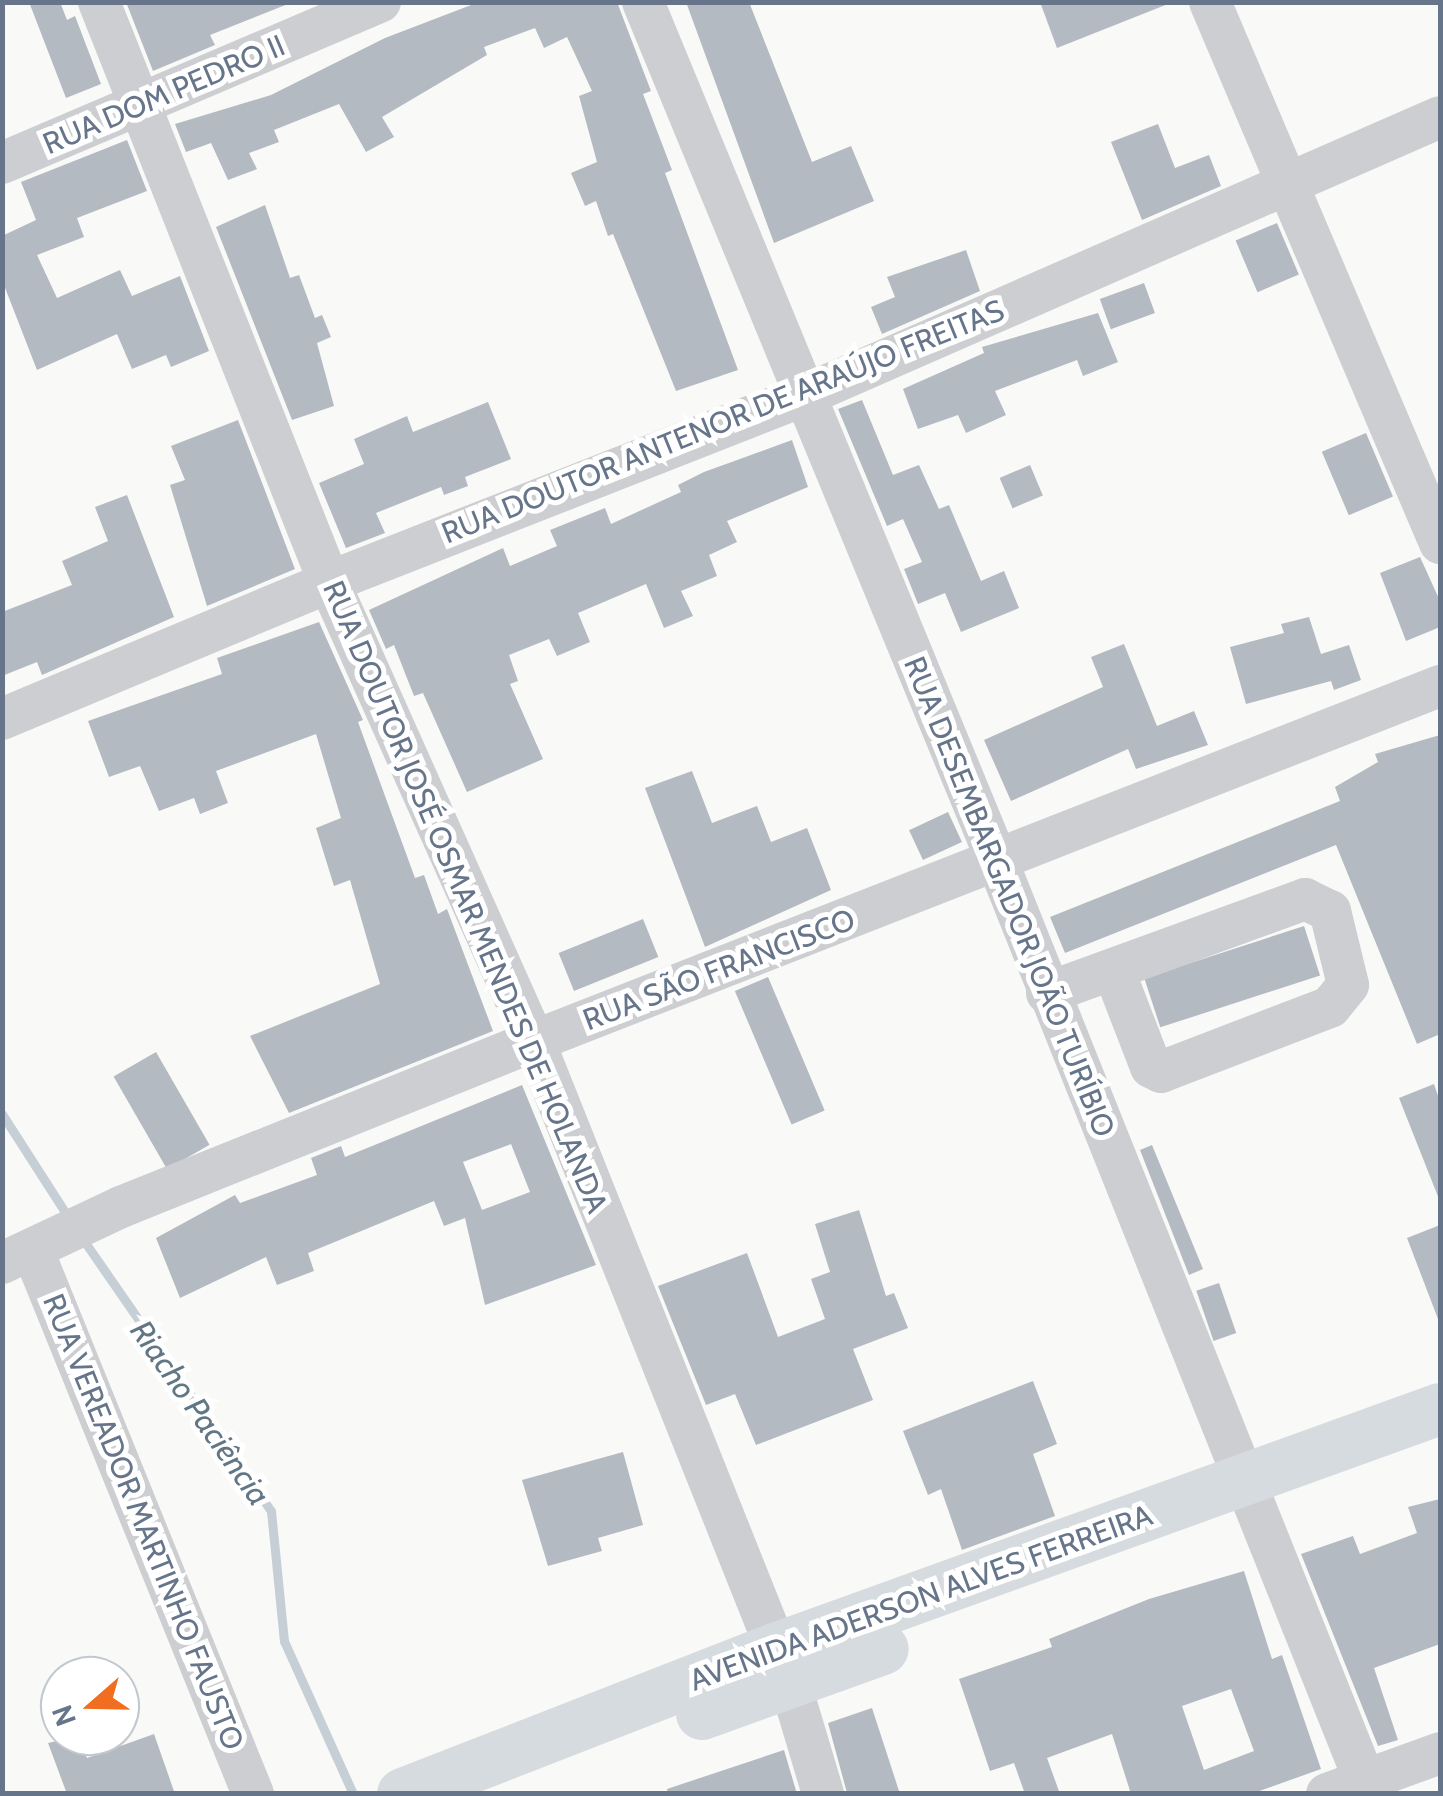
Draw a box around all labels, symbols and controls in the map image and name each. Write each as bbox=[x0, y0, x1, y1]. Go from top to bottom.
street label: RUA DOM PEDRO II bbox=[38, 28, 290, 162]
street label: RUA DOUTOR ANTENOR DE ARAÚJO FREITAS bbox=[437, 292, 1009, 552]
street label: RUA DOUTOR JOSÉ OSMAR MENDES DE HOLANDA bbox=[315, 576, 615, 1218]
street label: RUA DESEMBARGADOR JOÃO TURÍBIO bbox=[896, 652, 1122, 1142]
street label: RUA SÃO FRANCISCO bbox=[578, 902, 860, 1038]
street label: RUA VEREADOR MARTINHO FAUSTO bbox=[35, 1289, 251, 1755]
water label: Riacho Paciência bbox=[122, 1313, 278, 1513]
street label: AVENIDA ADERSON ALVES FERREIRA bbox=[685, 1497, 1157, 1699]
north arrow bbox=[40, 1656, 140, 1756]

